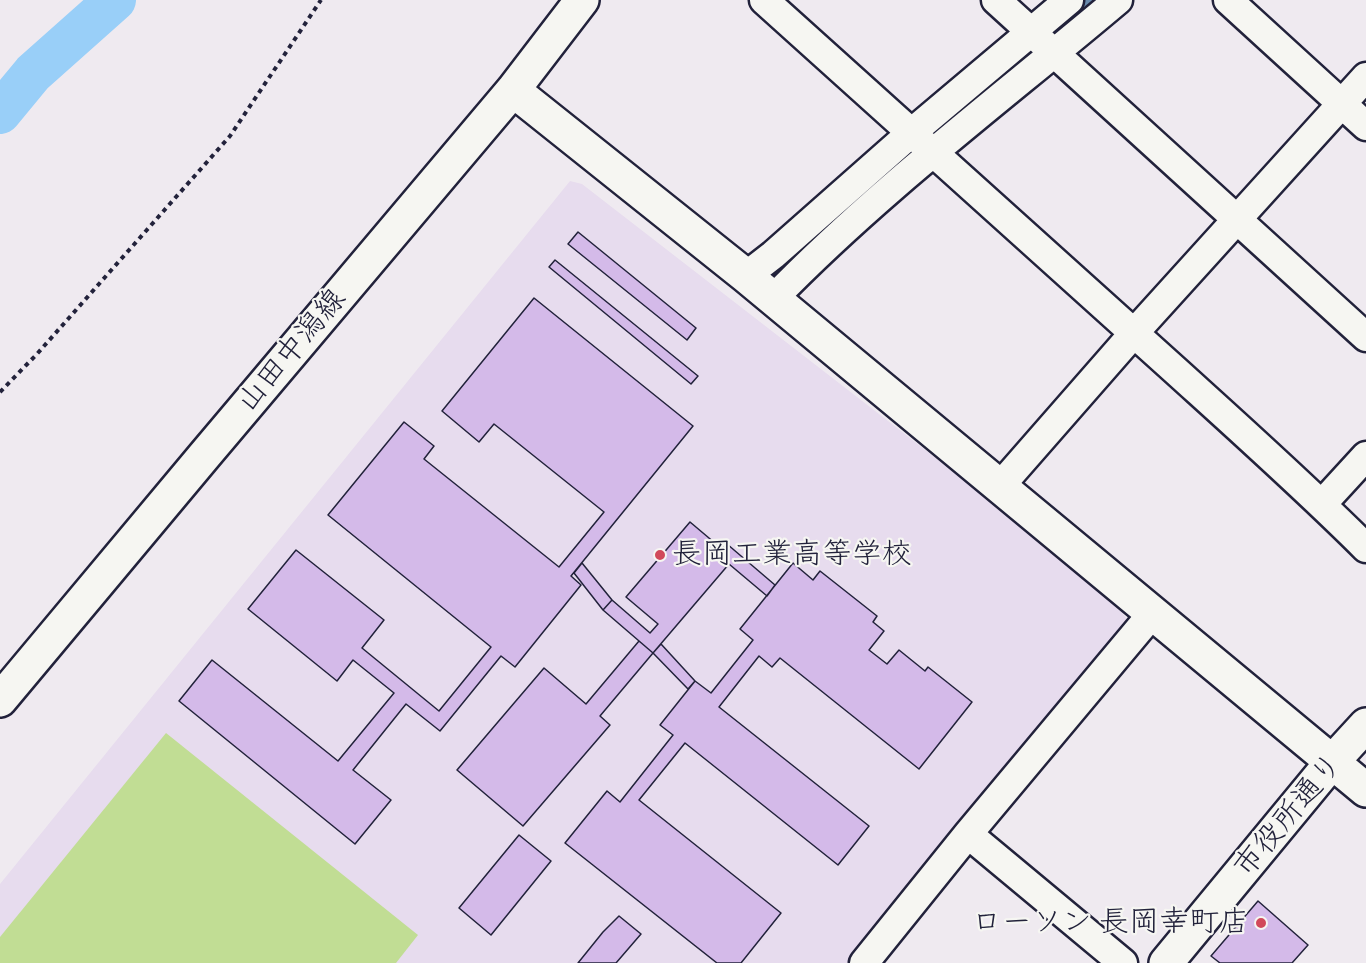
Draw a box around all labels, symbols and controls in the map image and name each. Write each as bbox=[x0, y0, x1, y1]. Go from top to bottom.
street label: 山田中潟線 bbox=[230, 282, 354, 420]
place label: 長岡工業高等学校 bbox=[672, 537, 912, 573]
marker: 長岡工業高等学校 bbox=[653, 548, 667, 562]
street label: 市役所通り bbox=[1227, 747, 1351, 885]
place label: ローソン 長岡幸町店 bbox=[972, 905, 1249, 941]
marker: ローソン 長岡幸町店 bbox=[1254, 916, 1268, 930]

